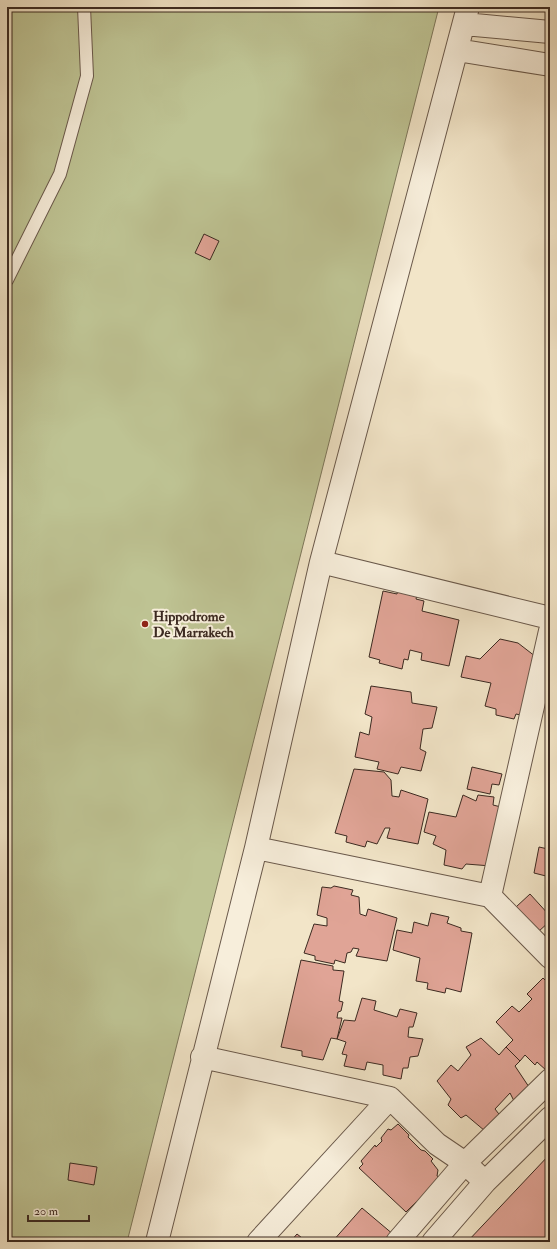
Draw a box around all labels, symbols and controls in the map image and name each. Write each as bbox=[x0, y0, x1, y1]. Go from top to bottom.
place label: Hippodrome De Marrakech bbox=[153, 608, 235, 641]
marker: Hippodrome De Marrakech bbox=[140, 619, 150, 629]
scale bar bbox=[28, 1197, 89, 1223]
text: 20 m bbox=[34, 1204, 59, 1219]

